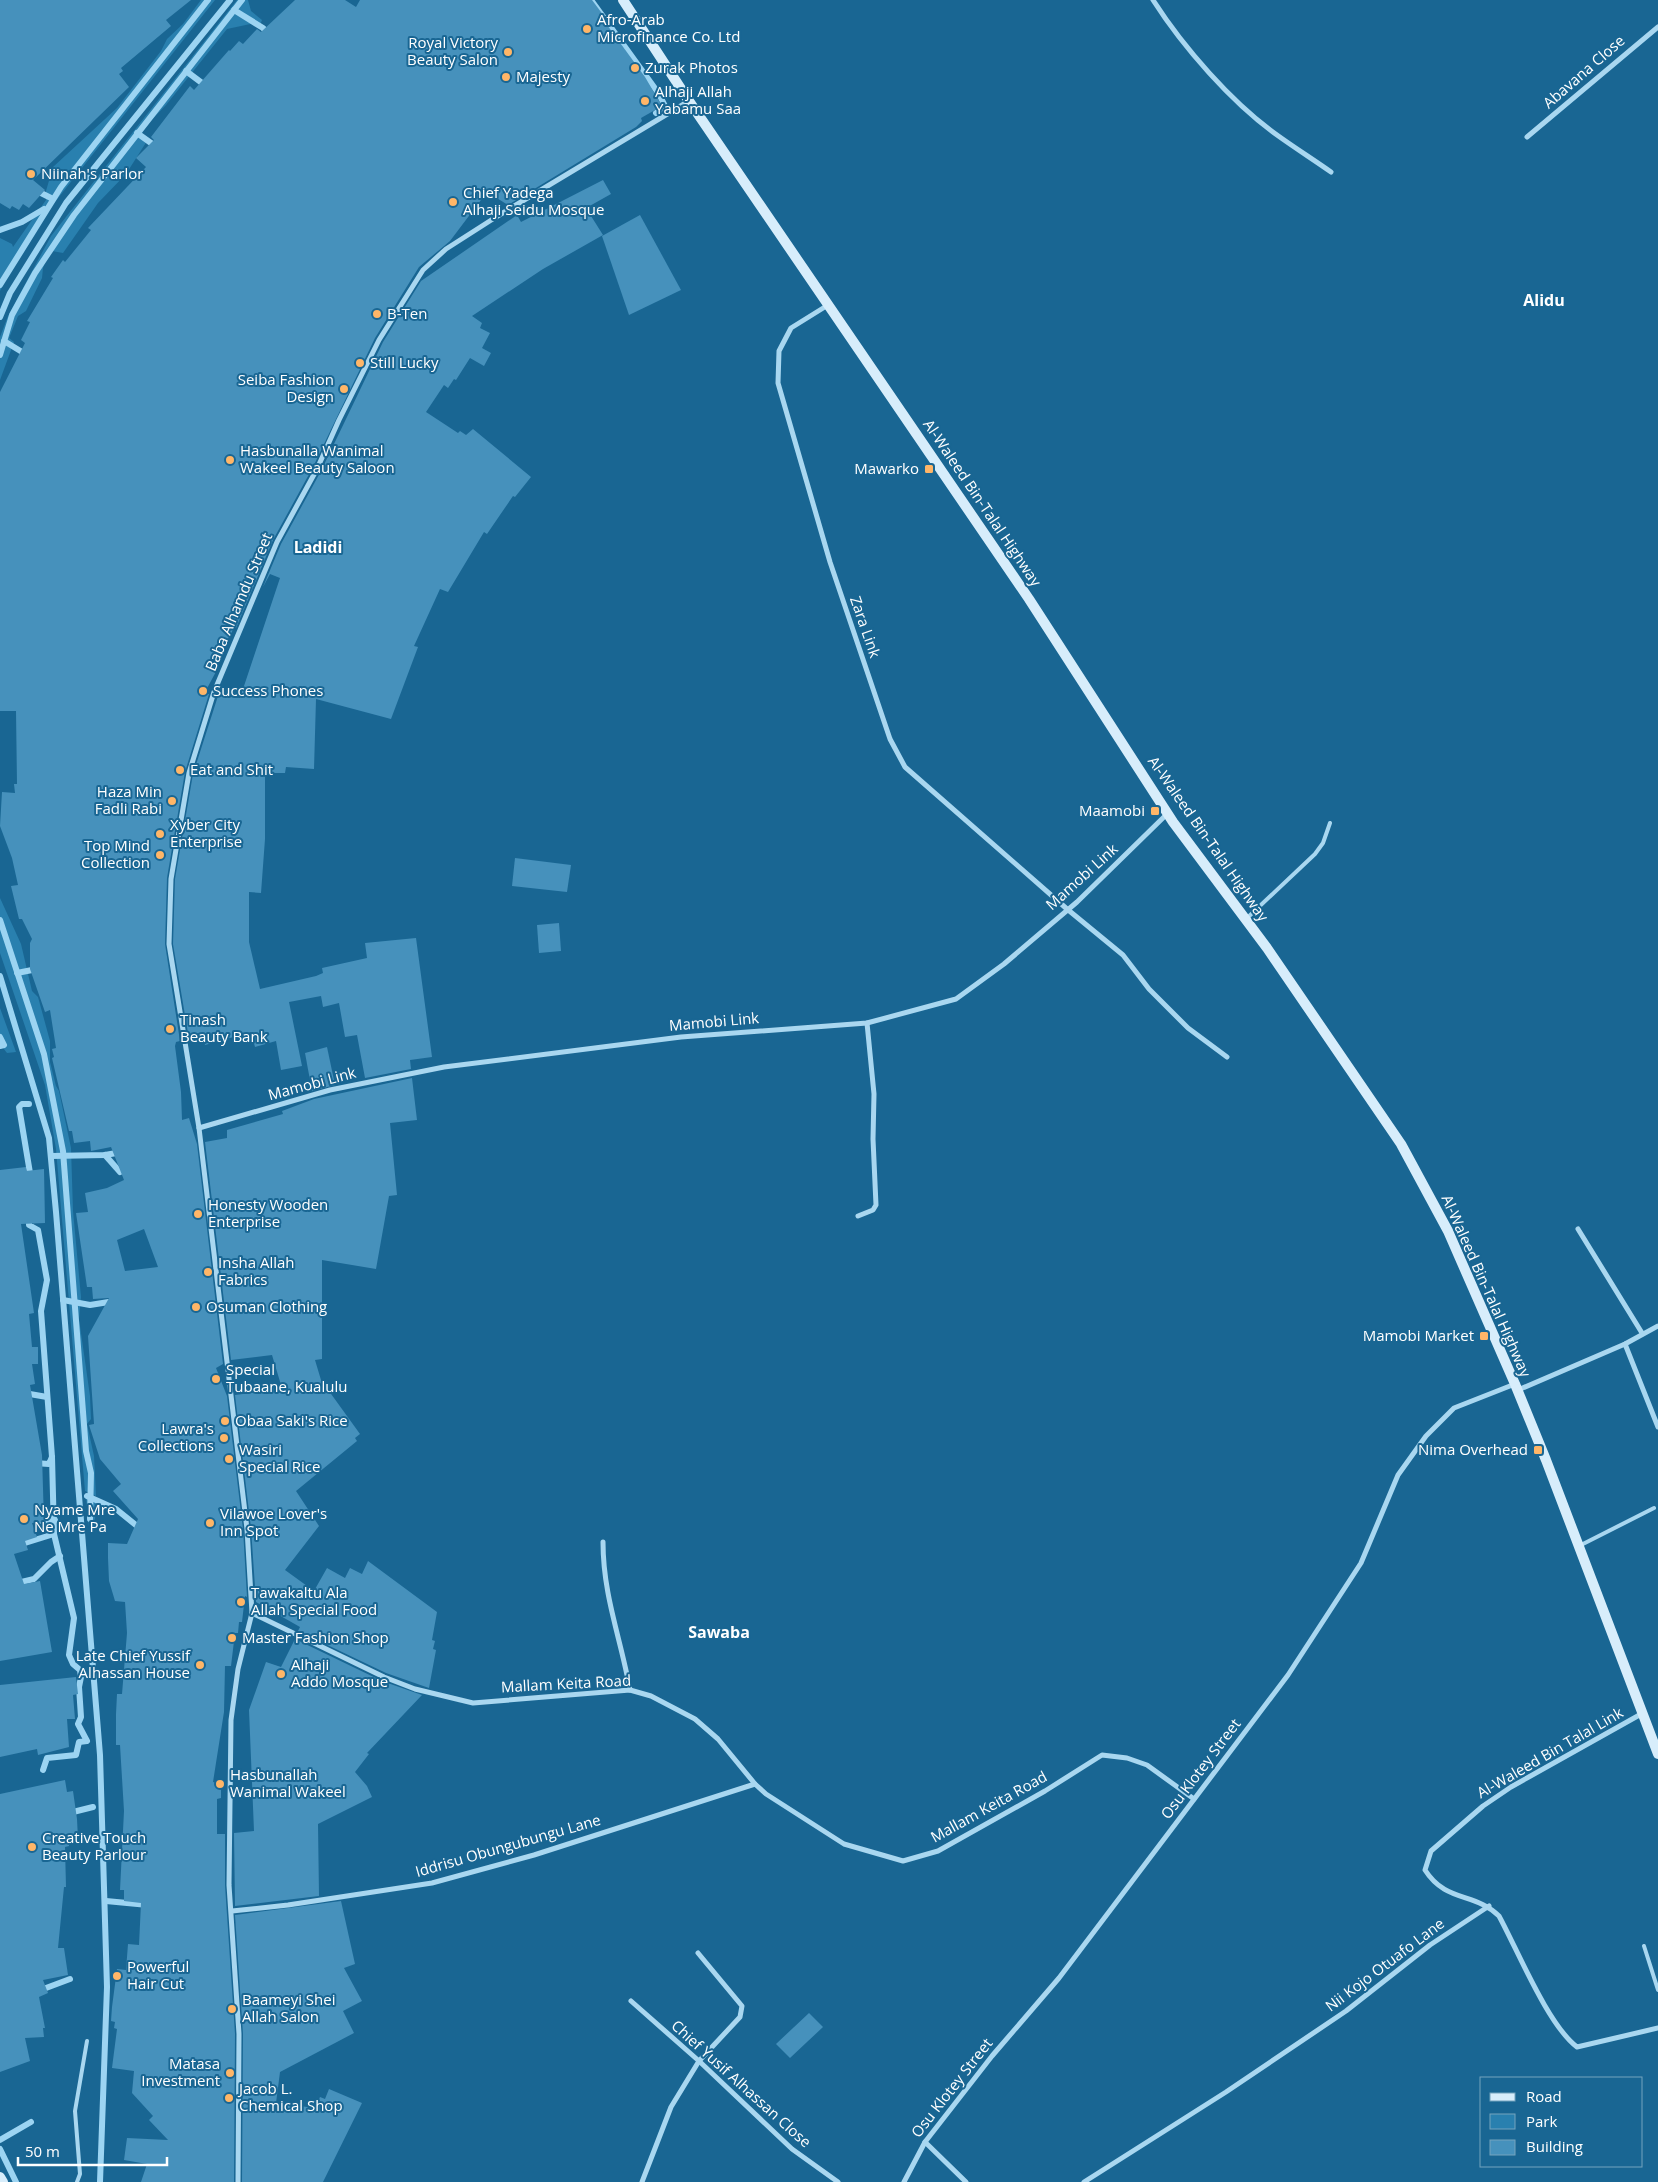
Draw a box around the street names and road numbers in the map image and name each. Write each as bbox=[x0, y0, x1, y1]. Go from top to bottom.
street label: Abavana Close bbox=[1538, 30, 1628, 112]
street label: Al-Waleed Bin-Talal Highway bbox=[919, 415, 1047, 590]
street label: Baba Alhamdu Street bbox=[200, 529, 276, 674]
street label: Zara Link bbox=[846, 593, 886, 660]
street label: Al-Waleed Bin-Talal Highway bbox=[1144, 752, 1274, 925]
street label: Mamobi Link bbox=[1041, 839, 1122, 914]
street label: Mamobi Link bbox=[668, 1007, 760, 1035]
street label: Mamobi Link bbox=[266, 1062, 358, 1104]
street label: Al-Waleed Bin-Talal Highway bbox=[1438, 1191, 1536, 1380]
street label: Mallam Keita Road bbox=[500, 1670, 632, 1696]
street label: Al-Waleed Bin Talal Link bbox=[1473, 1702, 1626, 1802]
street label: Osu Klotey Street bbox=[1156, 1714, 1245, 1823]
street label: Mallam Keita Road bbox=[927, 1766, 1050, 1846]
street label: Iddrisu Obungubungu Lane bbox=[413, 1809, 603, 1881]
street label: Nii Kojo Otuafo Lane bbox=[1321, 1913, 1448, 2016]
street label: Chief Yusif Alhassan Close bbox=[667, 2015, 816, 2151]
street label: Osu Klotey Street bbox=[906, 2034, 996, 2141]

